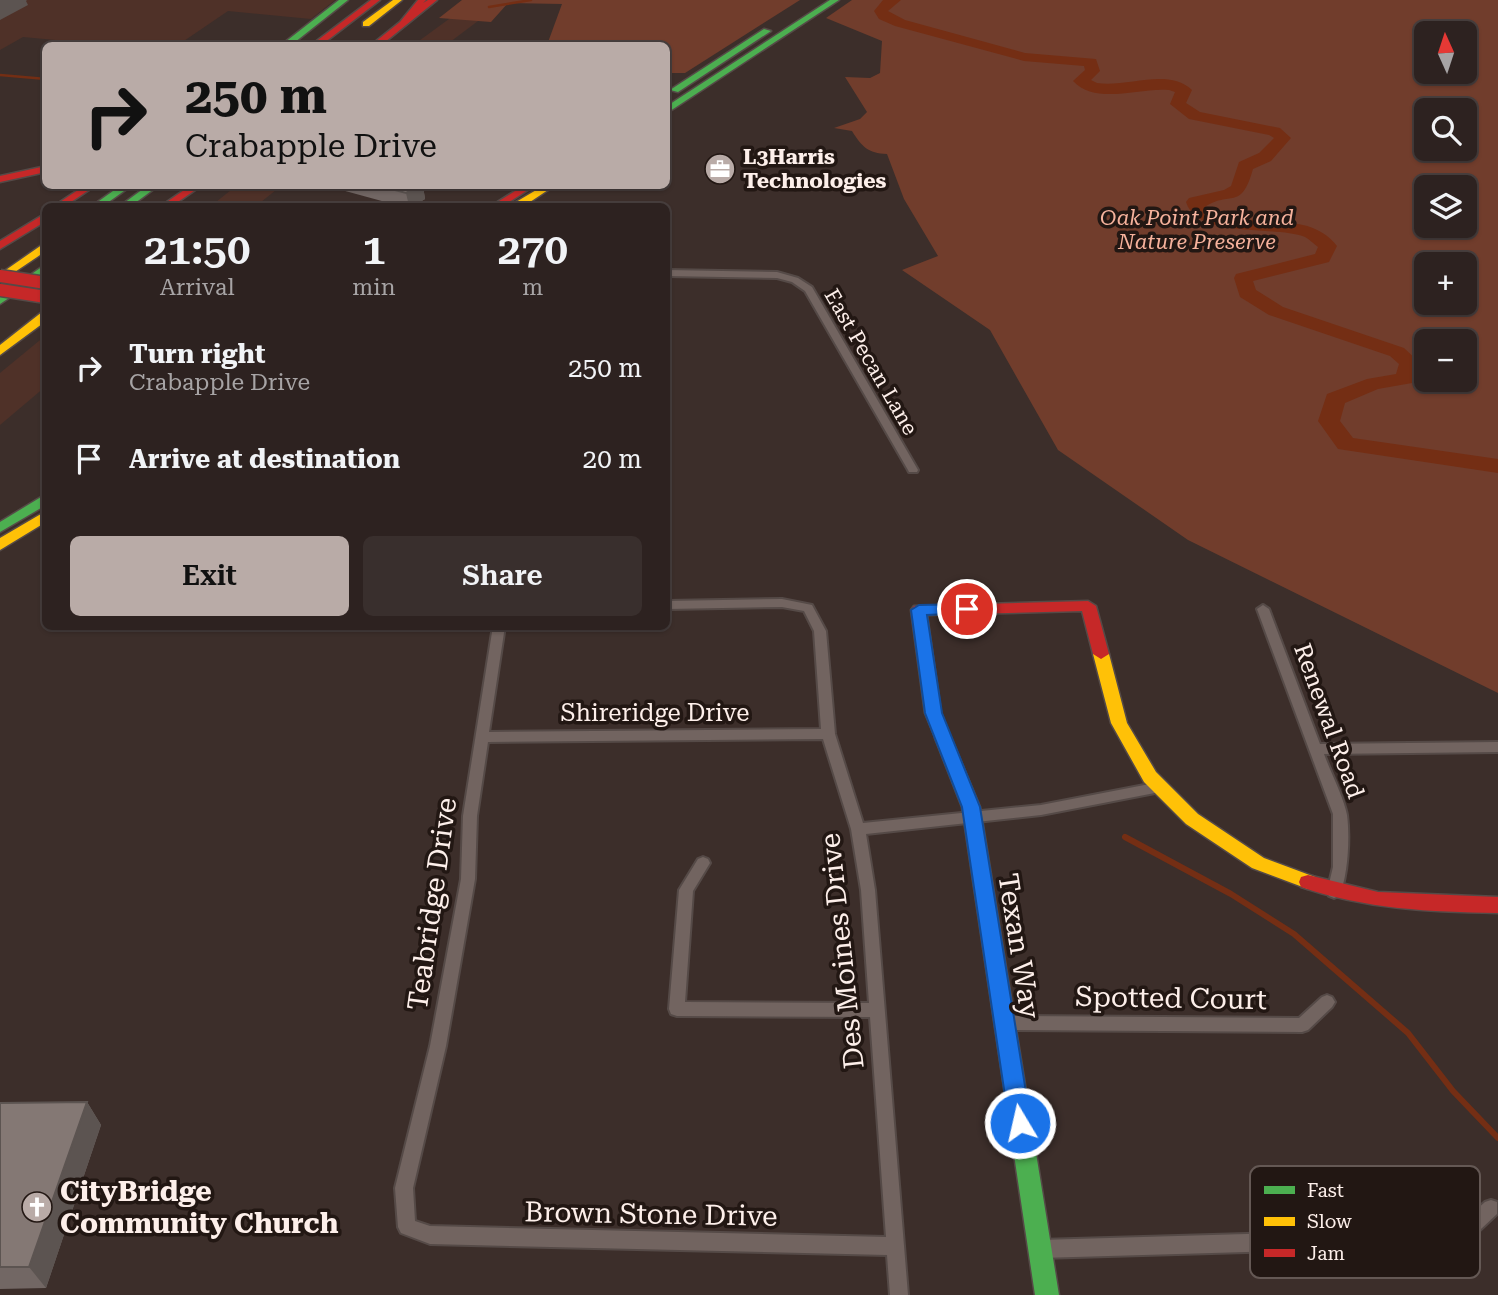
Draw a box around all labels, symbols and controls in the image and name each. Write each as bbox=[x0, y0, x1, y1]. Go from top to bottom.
north arrow bbox=[1414, 21, 1477, 84]
map controls bbox=[1414, 21, 1477, 392]
text: 250 m bbox=[185, 68, 327, 125]
icon: right bbox=[70, 70, 161, 161]
button: search bbox=[1414, 98, 1477, 161]
text: Crabapple Drive bbox=[185, 127, 437, 165]
place label: L3Harris Technologies bbox=[743, 145, 887, 193]
office icon: L3Harris Technologies bbox=[703, 152, 737, 186]
button: layers bbox=[1414, 175, 1477, 238]
park label: Oak Point Park and Nature Preserve bbox=[1100, 206, 1294, 254]
text: 21:50 bbox=[144, 225, 250, 274]
text: 1 bbox=[362, 225, 386, 274]
text: 270 bbox=[497, 225, 568, 274]
button: + bbox=[1414, 252, 1477, 315]
text: Arrival bbox=[160, 274, 235, 301]
text: min bbox=[352, 274, 396, 301]
text: m bbox=[522, 274, 543, 301]
street label: East Pecan Lane bbox=[820, 285, 922, 439]
button: − bbox=[1414, 329, 1477, 392]
text: Turn right bbox=[129, 339, 265, 369]
icon: right bbox=[70, 349, 108, 387]
text: 250 m bbox=[568, 353, 642, 383]
text: Crabapple Drive bbox=[129, 369, 310, 396]
icon: arrive bbox=[70, 440, 108, 478]
text: Arrive at destination bbox=[129, 444, 400, 474]
text: 20 m bbox=[583, 444, 642, 474]
button: Exit bbox=[70, 536, 349, 616]
button: Share bbox=[363, 536, 642, 616]
pin bbox=[937, 579, 997, 639]
icon: arrive bbox=[948, 590, 986, 628]
street label: Renewal Road bbox=[1288, 640, 1370, 802]
street label: Shireridge Drive bbox=[561, 699, 749, 727]
street label: Teabridge Drive bbox=[401, 795, 463, 1013]
street label: Des Moines Drive bbox=[813, 831, 871, 1071]
street label: Texan Way bbox=[991, 871, 1047, 1021]
street label: Spotted Court bbox=[1075, 980, 1267, 1016]
position arrow bbox=[983, 1086, 1057, 1160]
legend bbox=[1250, 1166, 1480, 1278]
place label: CityBridge Community Church bbox=[60, 1175, 339, 1240]
text: Fast bbox=[1307, 1179, 1344, 1202]
church icon: CityBridge Community Church bbox=[20, 1190, 54, 1224]
street label: Brown Stone Drive bbox=[524, 1195, 778, 1233]
text: Slow bbox=[1307, 1210, 1352, 1233]
text: Jam bbox=[1307, 1242, 1345, 1265]

